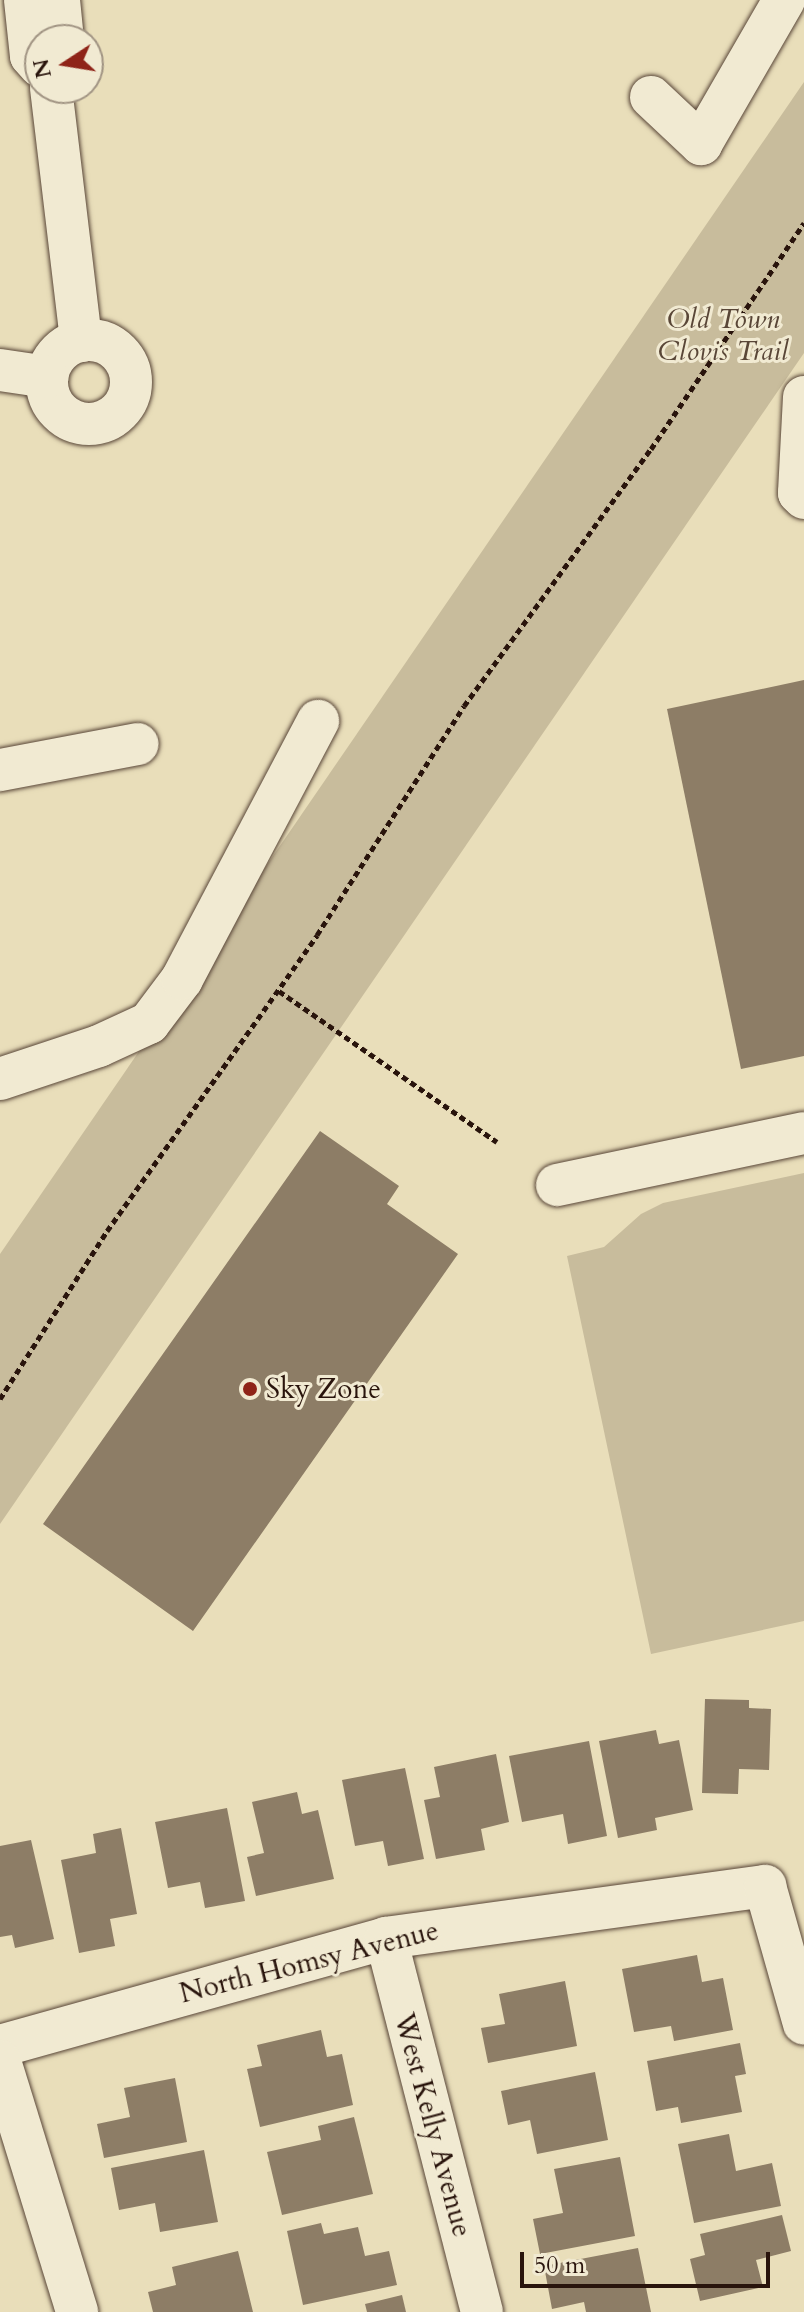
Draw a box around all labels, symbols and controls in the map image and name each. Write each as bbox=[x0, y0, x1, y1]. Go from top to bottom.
north arrow bbox=[24, 24, 104, 104]
text: N bbox=[26, 56, 59, 81]
park label: Old Town Clovis Trail bbox=[658, 302, 788, 368]
place label: Sky Zone bbox=[266, 1372, 381, 1406]
marker: Sky Zone bbox=[241, 1380, 259, 1398]
street label: North Homsy Avenue bbox=[176, 1914, 442, 2010]
street label: West Kelly Avenue bbox=[387, 2009, 479, 2241]
scale bar bbox=[524, 2236, 774, 2286]
text: 50 m bbox=[534, 2249, 585, 2282]

